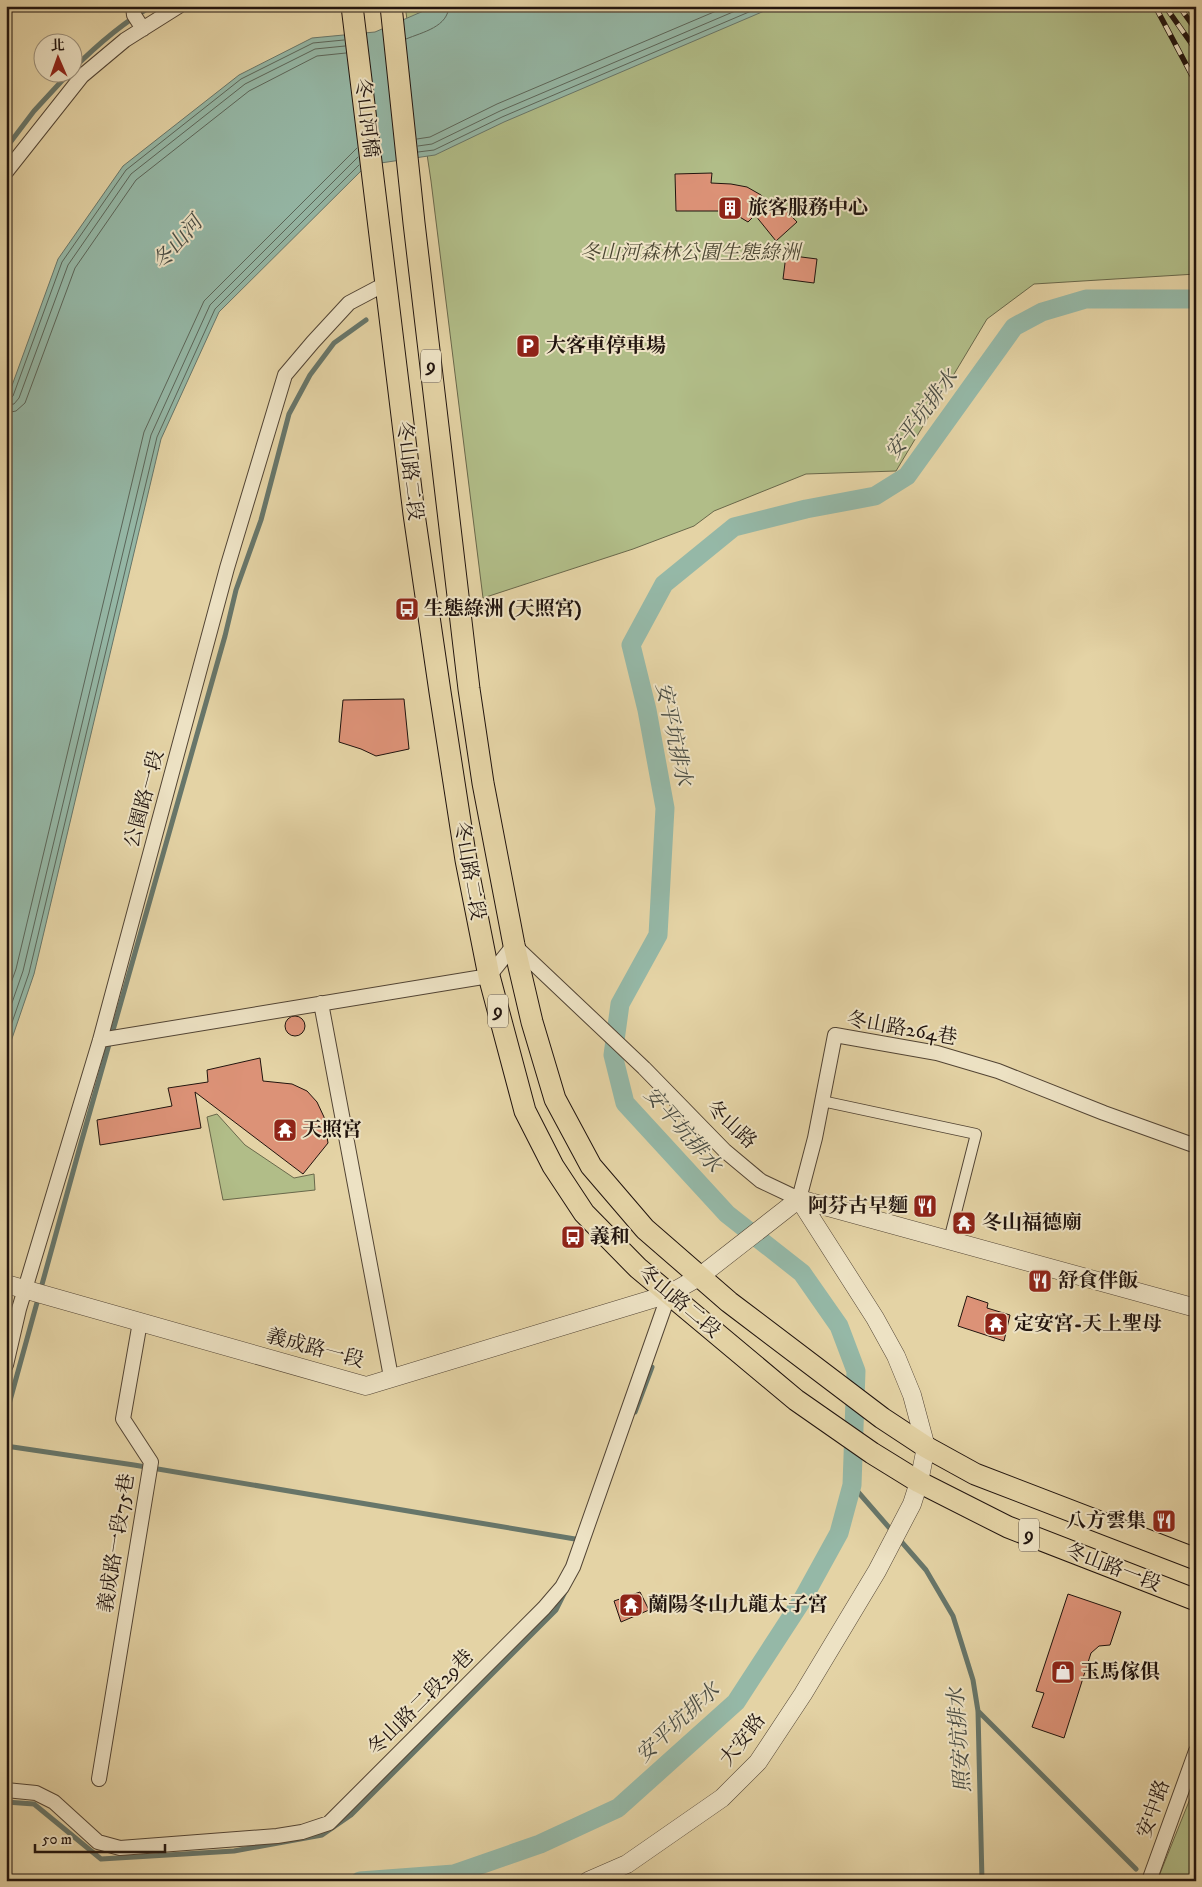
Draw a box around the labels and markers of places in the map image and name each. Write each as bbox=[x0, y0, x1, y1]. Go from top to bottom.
building icon: 旅客服務中心 bbox=[717, 195, 743, 221]
place label: 旅客服務中心 bbox=[748, 196, 868, 221]
parking icon: 大客車停車場 bbox=[515, 333, 541, 359]
place label: 大客車停車場 bbox=[546, 334, 666, 359]
bus stop icon: 生態綠洲 (天照宮) bbox=[394, 596, 420, 622]
place label: 生態綠洲 (天照宮) bbox=[424, 597, 582, 622]
temple icon: 天照宮 bbox=[272, 1117, 298, 1143]
place label: 天照宮 bbox=[302, 1118, 362, 1143]
restaurant icon: 阿芬古早麵 bbox=[912, 1193, 938, 1219]
place label: 阿芬古早麵 bbox=[808, 1194, 908, 1219]
temple icon: 冬山福德廟 bbox=[951, 1210, 977, 1236]
place label: 冬山福德廟 bbox=[982, 1211, 1082, 1236]
bus stop icon: 義和 bbox=[560, 1224, 586, 1250]
place label: 義和 bbox=[590, 1225, 630, 1250]
restaurant icon: 舒食伴飯 bbox=[1027, 1268, 1053, 1294]
place label: 舒食伴飯 bbox=[1058, 1269, 1138, 1294]
temple icon: 定安宮-天上聖母 bbox=[983, 1311, 1009, 1337]
place label: 定安宮-天上聖母 bbox=[1014, 1312, 1162, 1337]
restaurant icon: 八方雲集 bbox=[1151, 1508, 1177, 1534]
place label: 八方雲集 bbox=[1066, 1509, 1146, 1534]
temple icon: 蘭陽冬山九龍太子宮 bbox=[618, 1592, 644, 1618]
place label: 蘭陽冬山九龍太子宮 bbox=[648, 1593, 828, 1618]
shop icon: 玉馬傢俱 bbox=[1050, 1659, 1076, 1685]
place label: 玉馬傢俱 bbox=[1080, 1660, 1160, 1685]

